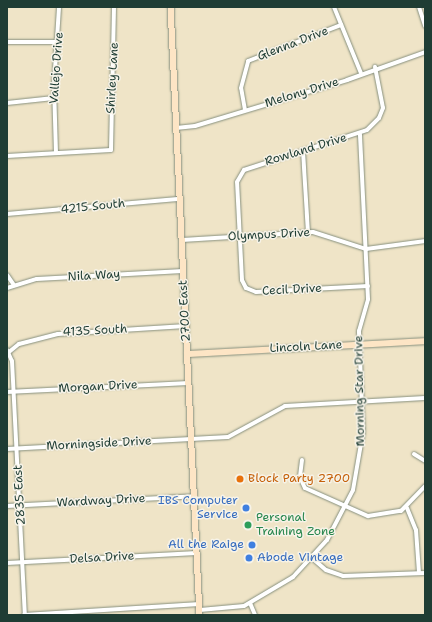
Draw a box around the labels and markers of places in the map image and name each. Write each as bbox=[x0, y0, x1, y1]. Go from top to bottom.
place label: Block Party 2700 bbox=[248, 472, 350, 486]
marker: Block Party 2700 bbox=[235, 474, 245, 484]
place label: IBS Computer Service bbox=[158, 494, 238, 522]
marker: IBS Computer Service bbox=[241, 503, 251, 513]
place label: Personal Training Zone bbox=[256, 511, 335, 539]
marker: Personal Training Zone bbox=[243, 520, 253, 530]
place label: All the Raige bbox=[168, 538, 244, 552]
marker: All the Raige bbox=[247, 540, 257, 550]
place label: Abode Vintage bbox=[257, 551, 343, 565]
marker: Abode Vintage bbox=[244, 553, 254, 563]

